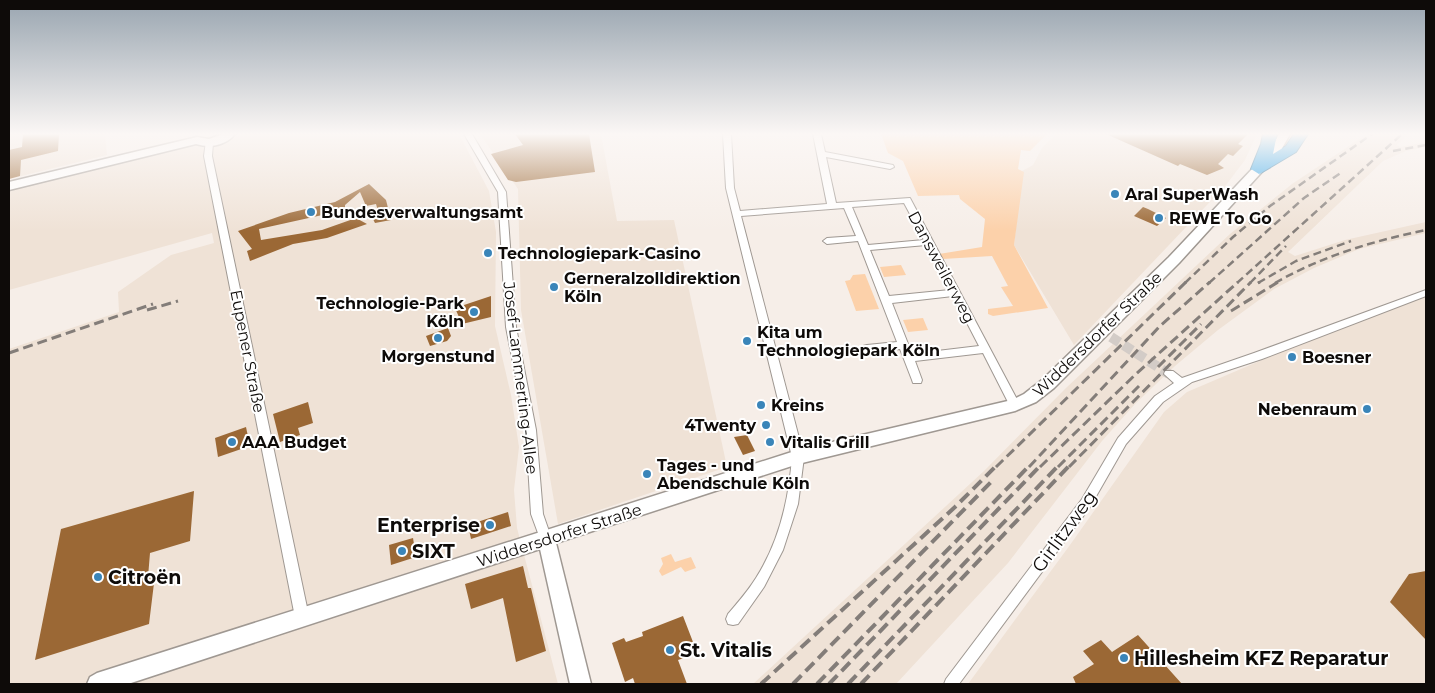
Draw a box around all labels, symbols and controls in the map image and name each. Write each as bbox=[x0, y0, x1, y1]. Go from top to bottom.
place label: Aral SuperWash bbox=[1124, 185, 1259, 204]
marker: Aral SuperWash bbox=[1109, 188, 1121, 200]
place label: Bundesverwaltungsamt bbox=[321, 203, 523, 222]
marker: Bundesverwaltungsamt bbox=[305, 206, 317, 218]
street label: Dansweilerweg bbox=[904, 208, 979, 326]
place label: REWE To Go bbox=[1169, 209, 1272, 228]
marker: REWE To Go bbox=[1153, 212, 1165, 224]
place label: Technologiepark-Casino bbox=[498, 244, 701, 263]
marker: Technologiepark-Casino bbox=[482, 247, 494, 259]
street label: Widdersdorfer Straße bbox=[1029, 268, 1166, 401]
place label: Gerneralzolldirektion Köln bbox=[564, 269, 741, 306]
street label: Josef-Lammerting-Allee bbox=[499, 280, 542, 475]
marker: Gerneralzolldirektion Köln bbox=[548, 281, 560, 293]
street label: Eupener Straße bbox=[226, 288, 269, 414]
place label: Technologie-Park Köln bbox=[316, 294, 465, 331]
marker: Technologie-Park Köln bbox=[468, 306, 480, 318]
place label: Kita um Technologiepark Köln bbox=[757, 323, 940, 360]
marker: Morgenstund bbox=[432, 332, 444, 344]
marker: Kita um Technologiepark Köln bbox=[741, 335, 753, 347]
place label: Morgenstund bbox=[381, 347, 495, 366]
place label: Boesner bbox=[1302, 348, 1372, 367]
marker: Boesner bbox=[1286, 351, 1298, 363]
place label: Kreins bbox=[771, 396, 824, 415]
marker: Kreins bbox=[755, 399, 767, 411]
place label: Nebenraum bbox=[1258, 400, 1357, 419]
marker: Nebenraum bbox=[1361, 403, 1373, 415]
place label: 4Twenty bbox=[684, 416, 756, 435]
marker: 4Twenty bbox=[760, 419, 772, 431]
place label: AAA Budget bbox=[241, 433, 347, 452]
place label: Vitalis Grill bbox=[779, 433, 870, 452]
marker: AAA Budget bbox=[226, 436, 238, 448]
marker: Vitalis Grill bbox=[764, 436, 776, 448]
place label: Tages - und Abendschule Köln bbox=[656, 456, 810, 493]
marker: Tages - und Abendschule Köln bbox=[641, 468, 653, 480]
street label: Girlitzweg bbox=[1027, 486, 1102, 577]
street label: Widdersdorfer Straße bbox=[474, 500, 644, 571]
place label: Enterprise bbox=[377, 514, 480, 537]
marker: Enterprise bbox=[484, 519, 496, 531]
place label: SIXT bbox=[412, 540, 455, 563]
marker: SIXT bbox=[396, 545, 408, 557]
place label: Citroën bbox=[108, 566, 181, 589]
marker: Citroën bbox=[92, 571, 104, 583]
place label: St. Vitalis bbox=[680, 639, 772, 662]
marker: St. Vitalis bbox=[664, 644, 676, 656]
place label: Hillesheim KFZ Reparatur bbox=[1134, 647, 1388, 670]
marker: Hillesheim KFZ Reparatur bbox=[1118, 652, 1130, 664]

